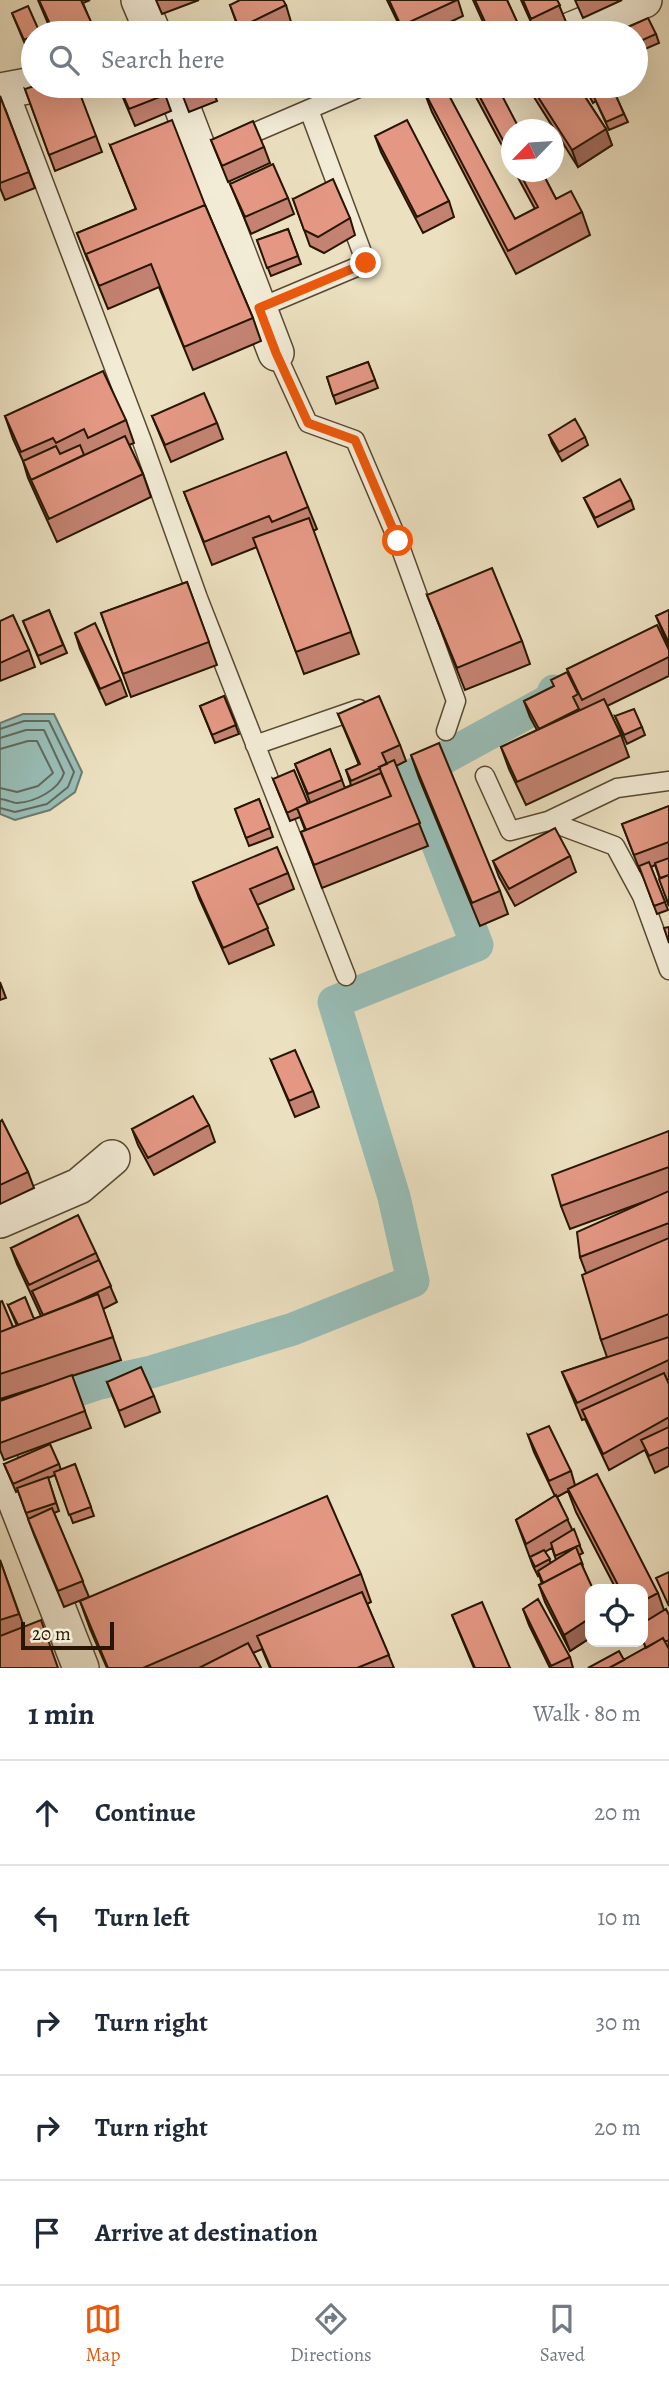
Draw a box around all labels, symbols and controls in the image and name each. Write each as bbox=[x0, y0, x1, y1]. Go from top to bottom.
search box bbox=[21, 21, 648, 98]
icon: search bbox=[45, 41, 83, 79]
text: Search here bbox=[101, 42, 225, 77]
north arrow bbox=[501, 119, 564, 182]
route end bbox=[350, 247, 381, 278]
route start bbox=[382, 525, 413, 556]
map controls bbox=[585, 1584, 648, 1647]
button: locate bbox=[585, 1584, 648, 1647]
scale bar bbox=[21, 1619, 114, 1651]
text: 20 m bbox=[32, 1621, 71, 1647]
text: 1 min bbox=[28, 1694, 95, 1734]
text: Walk · 80 m bbox=[533, 1698, 641, 1729]
icon: ahead bbox=[28, 1794, 66, 1832]
text: Continue bbox=[95, 1795, 196, 1830]
text: 20 m bbox=[594, 1797, 641, 1828]
icon: left bbox=[28, 1899, 66, 1937]
text: Turn left bbox=[95, 1900, 190, 1935]
text: 10 m bbox=[597, 1902, 641, 1933]
icon: right bbox=[28, 2004, 66, 2042]
text: Turn right bbox=[95, 2005, 208, 2040]
text: 30 m bbox=[595, 2007, 641, 2038]
icon: right bbox=[28, 2109, 66, 2147]
text: Turn right bbox=[95, 2110, 208, 2145]
text: 20 m bbox=[594, 2112, 641, 2143]
icon: arrive bbox=[28, 2214, 66, 2252]
text: Arrive at destination bbox=[95, 2215, 318, 2250]
tab: Map bbox=[84, 2300, 122, 2368]
tab: Directions bbox=[290, 2300, 372, 2368]
tab: Saved bbox=[540, 2300, 585, 2368]

